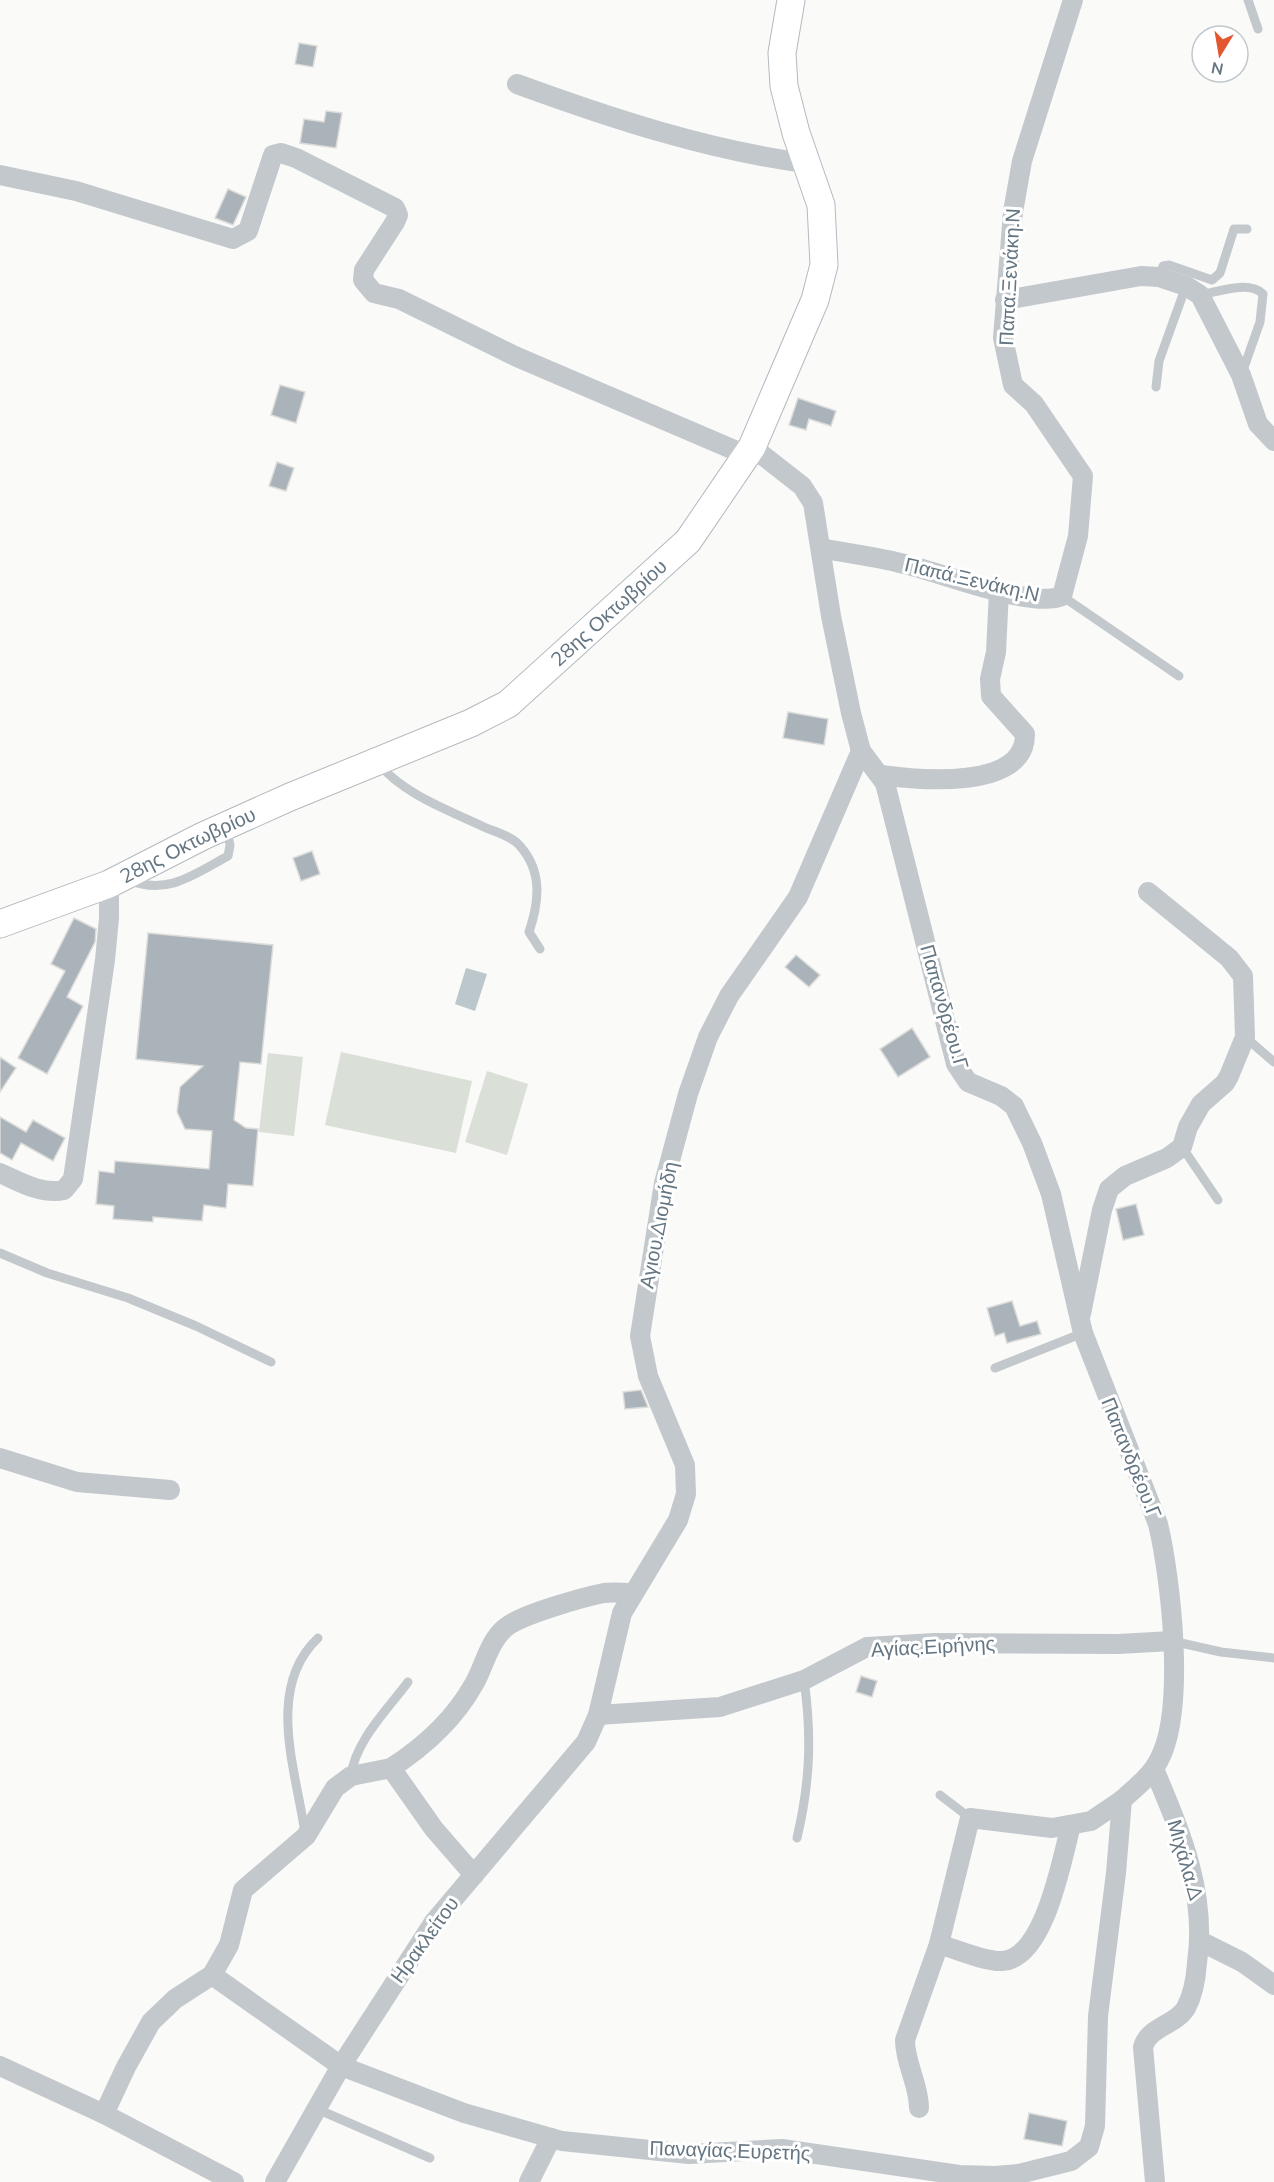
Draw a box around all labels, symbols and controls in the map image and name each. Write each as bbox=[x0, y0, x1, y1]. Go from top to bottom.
north arrow bbox=[1190, 24, 1250, 84]
text: N bbox=[1209, 56, 1225, 80]
street label: Παπα.Ξενάκη.Ν bbox=[993, 208, 1027, 346]
street label: Παπά.Ξενάκη.Ν bbox=[902, 551, 1042, 609]
street label: 28ης Οκτωβρίου bbox=[545, 553, 673, 673]
street label: 28ης Οκτωβρίου bbox=[115, 801, 260, 890]
street label: Παπανδρέου.Γ bbox=[913, 942, 975, 1072]
street label: Αγιου.Διομήδη bbox=[633, 1159, 685, 1291]
street label: Παπανδρέου.Γ bbox=[1094, 1393, 1168, 1523]
street label: Αγίας.Ειρήνης bbox=[870, 1630, 996, 1664]
street label: Μιχάλα.Δ bbox=[1161, 1816, 1209, 1904]
street label: Ηρακλείτου bbox=[385, 1891, 465, 1989]
street label: Παναγίας.Ευρετής bbox=[649, 2135, 811, 2167]

